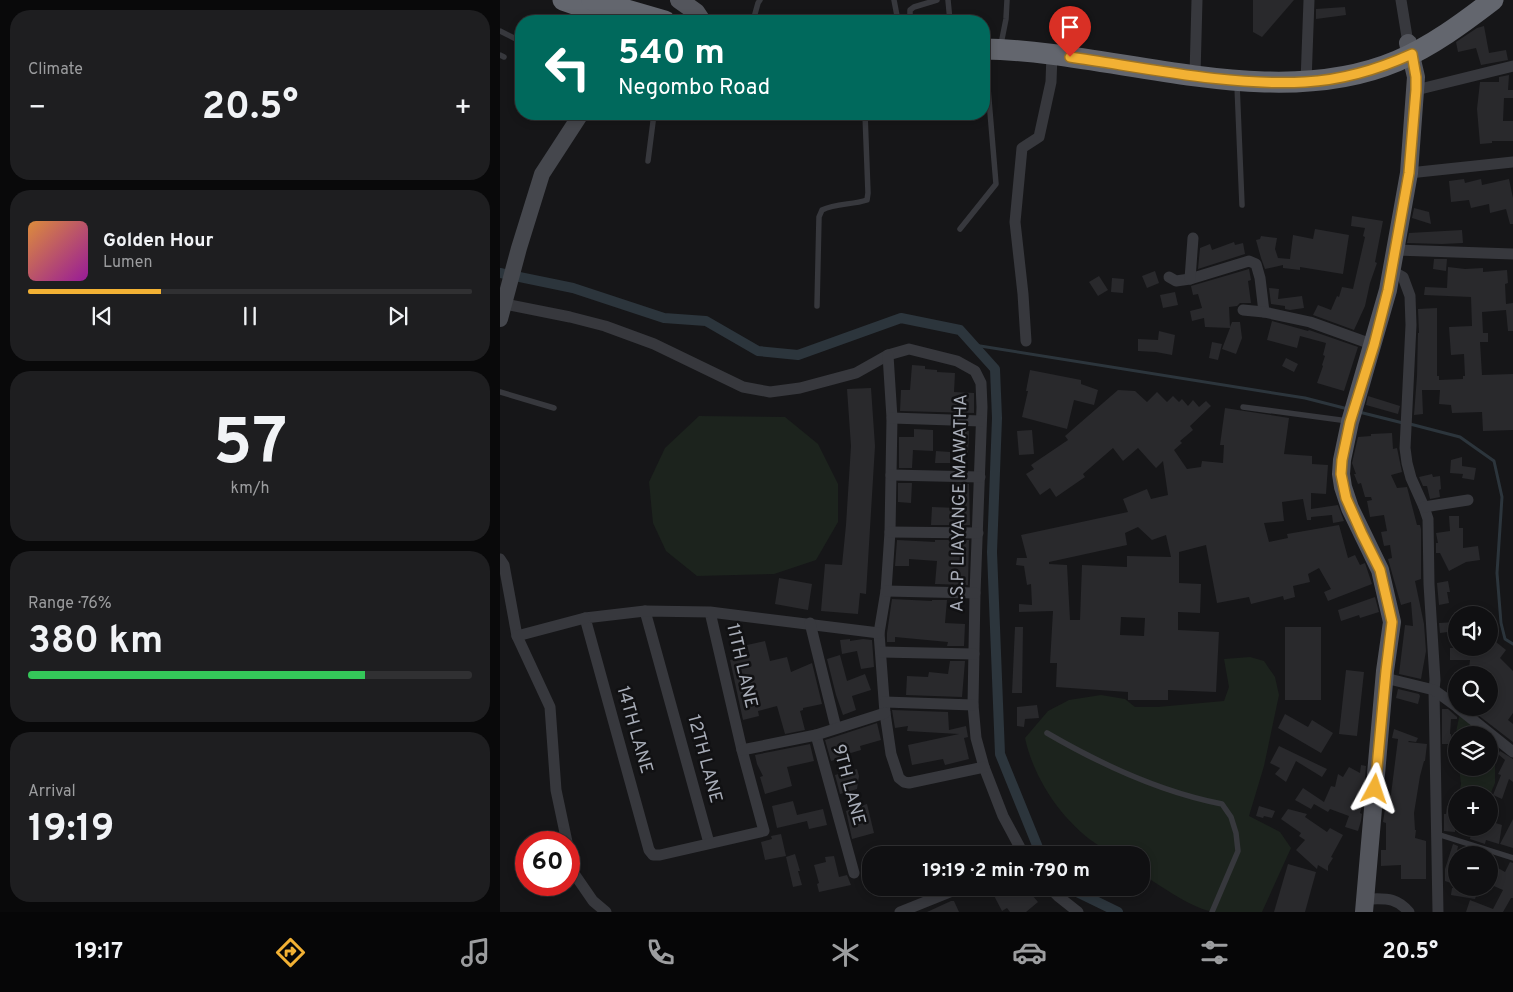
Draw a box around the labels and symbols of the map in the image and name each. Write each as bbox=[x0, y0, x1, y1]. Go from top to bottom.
pin bbox=[1049, 6, 1091, 57]
street label: A.S.P LIAYANGE MAWATHA bbox=[947, 394, 973, 612]
street label: 11TH LANE bbox=[720, 621, 762, 711]
street label: 14TH LANE bbox=[611, 684, 657, 776]
street label: 12TH LANE bbox=[681, 712, 727, 806]
street label: 9TH LANE bbox=[826, 742, 870, 828]
position arrow bbox=[1348, 762, 1400, 814]
speed limit sign: 60 bbox=[515, 831, 580, 896]

